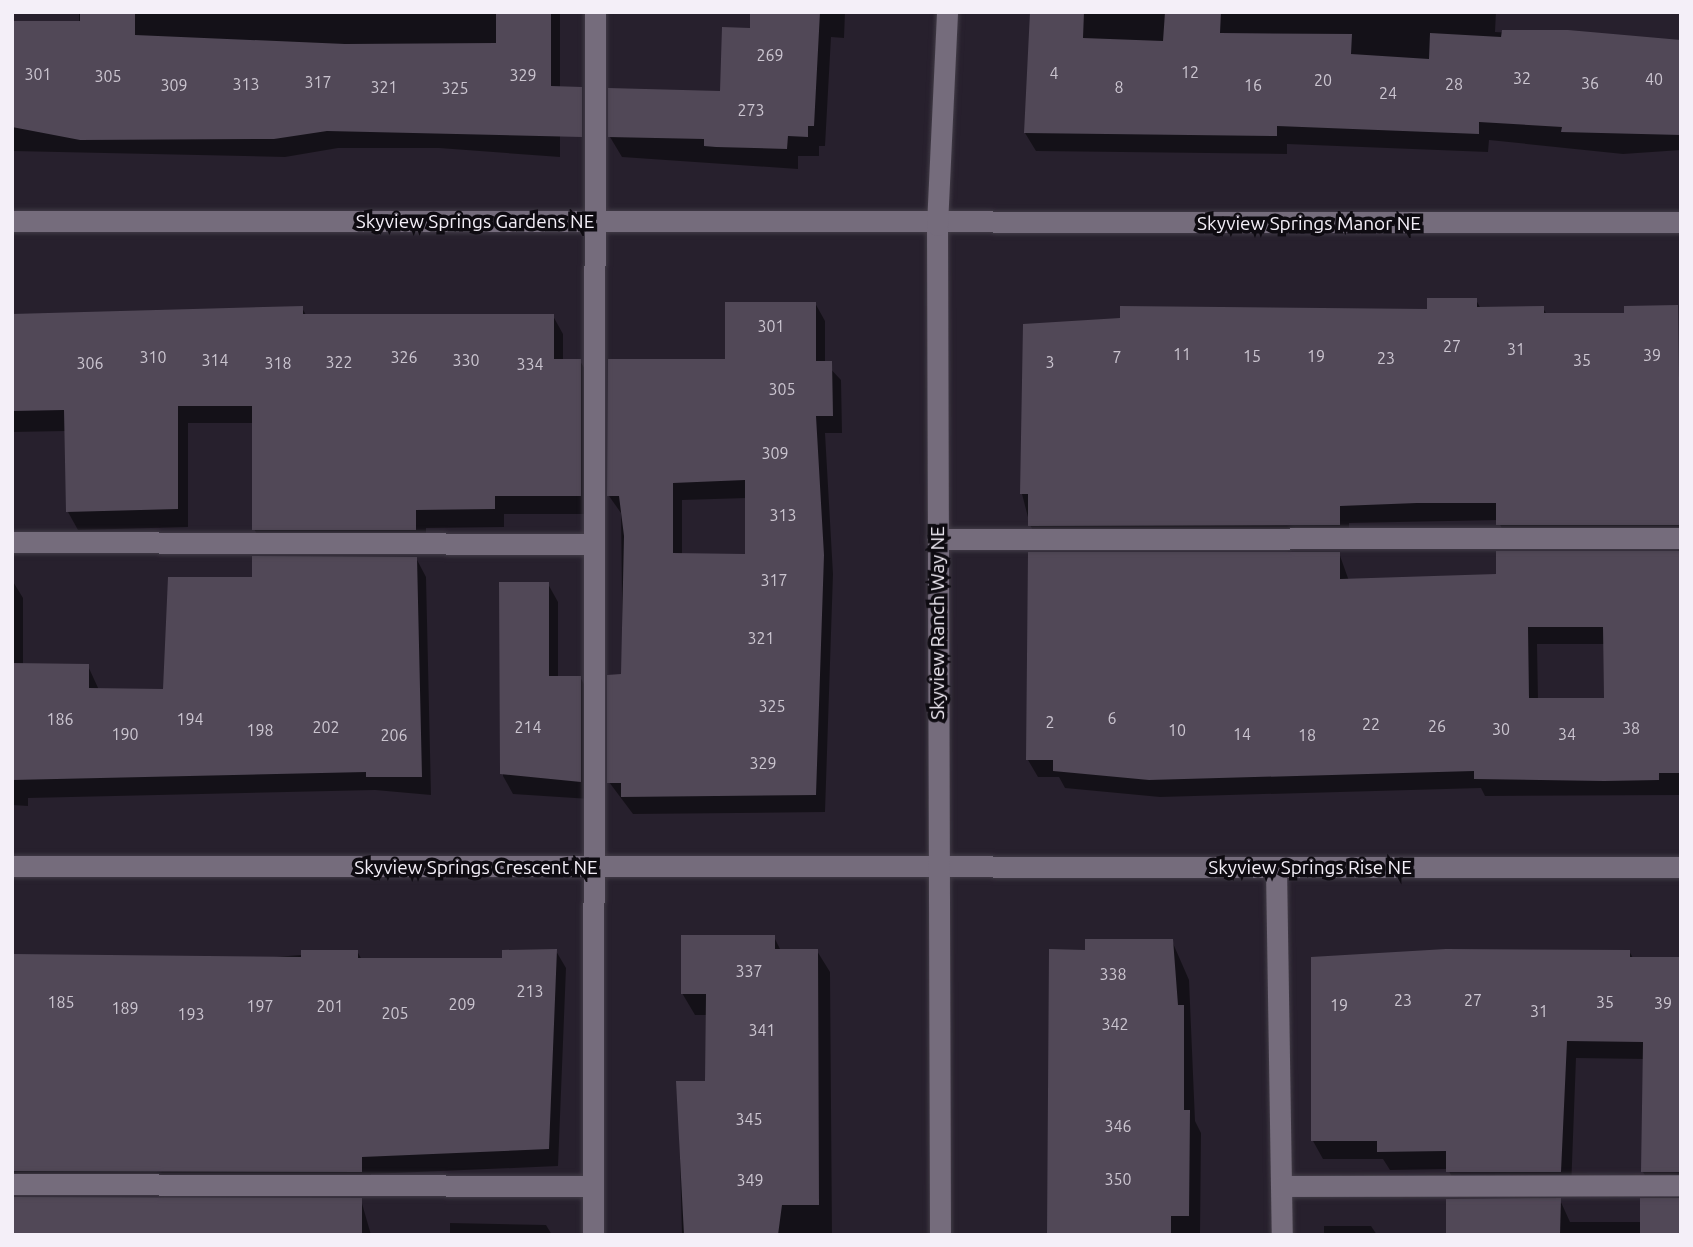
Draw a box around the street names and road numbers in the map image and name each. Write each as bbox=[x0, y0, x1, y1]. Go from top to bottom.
street label: Skyview Springs Gardens NE bbox=[356, 211, 594, 233]
street label: Skyview Springs Manor NE bbox=[1197, 213, 1421, 235]
street label: Skyview Ranch Way NE bbox=[927, 526, 949, 720]
street label: Skyview Springs Crescent NE bbox=[354, 857, 598, 879]
street label: Skyview Springs Rise NE bbox=[1208, 857, 1412, 879]

